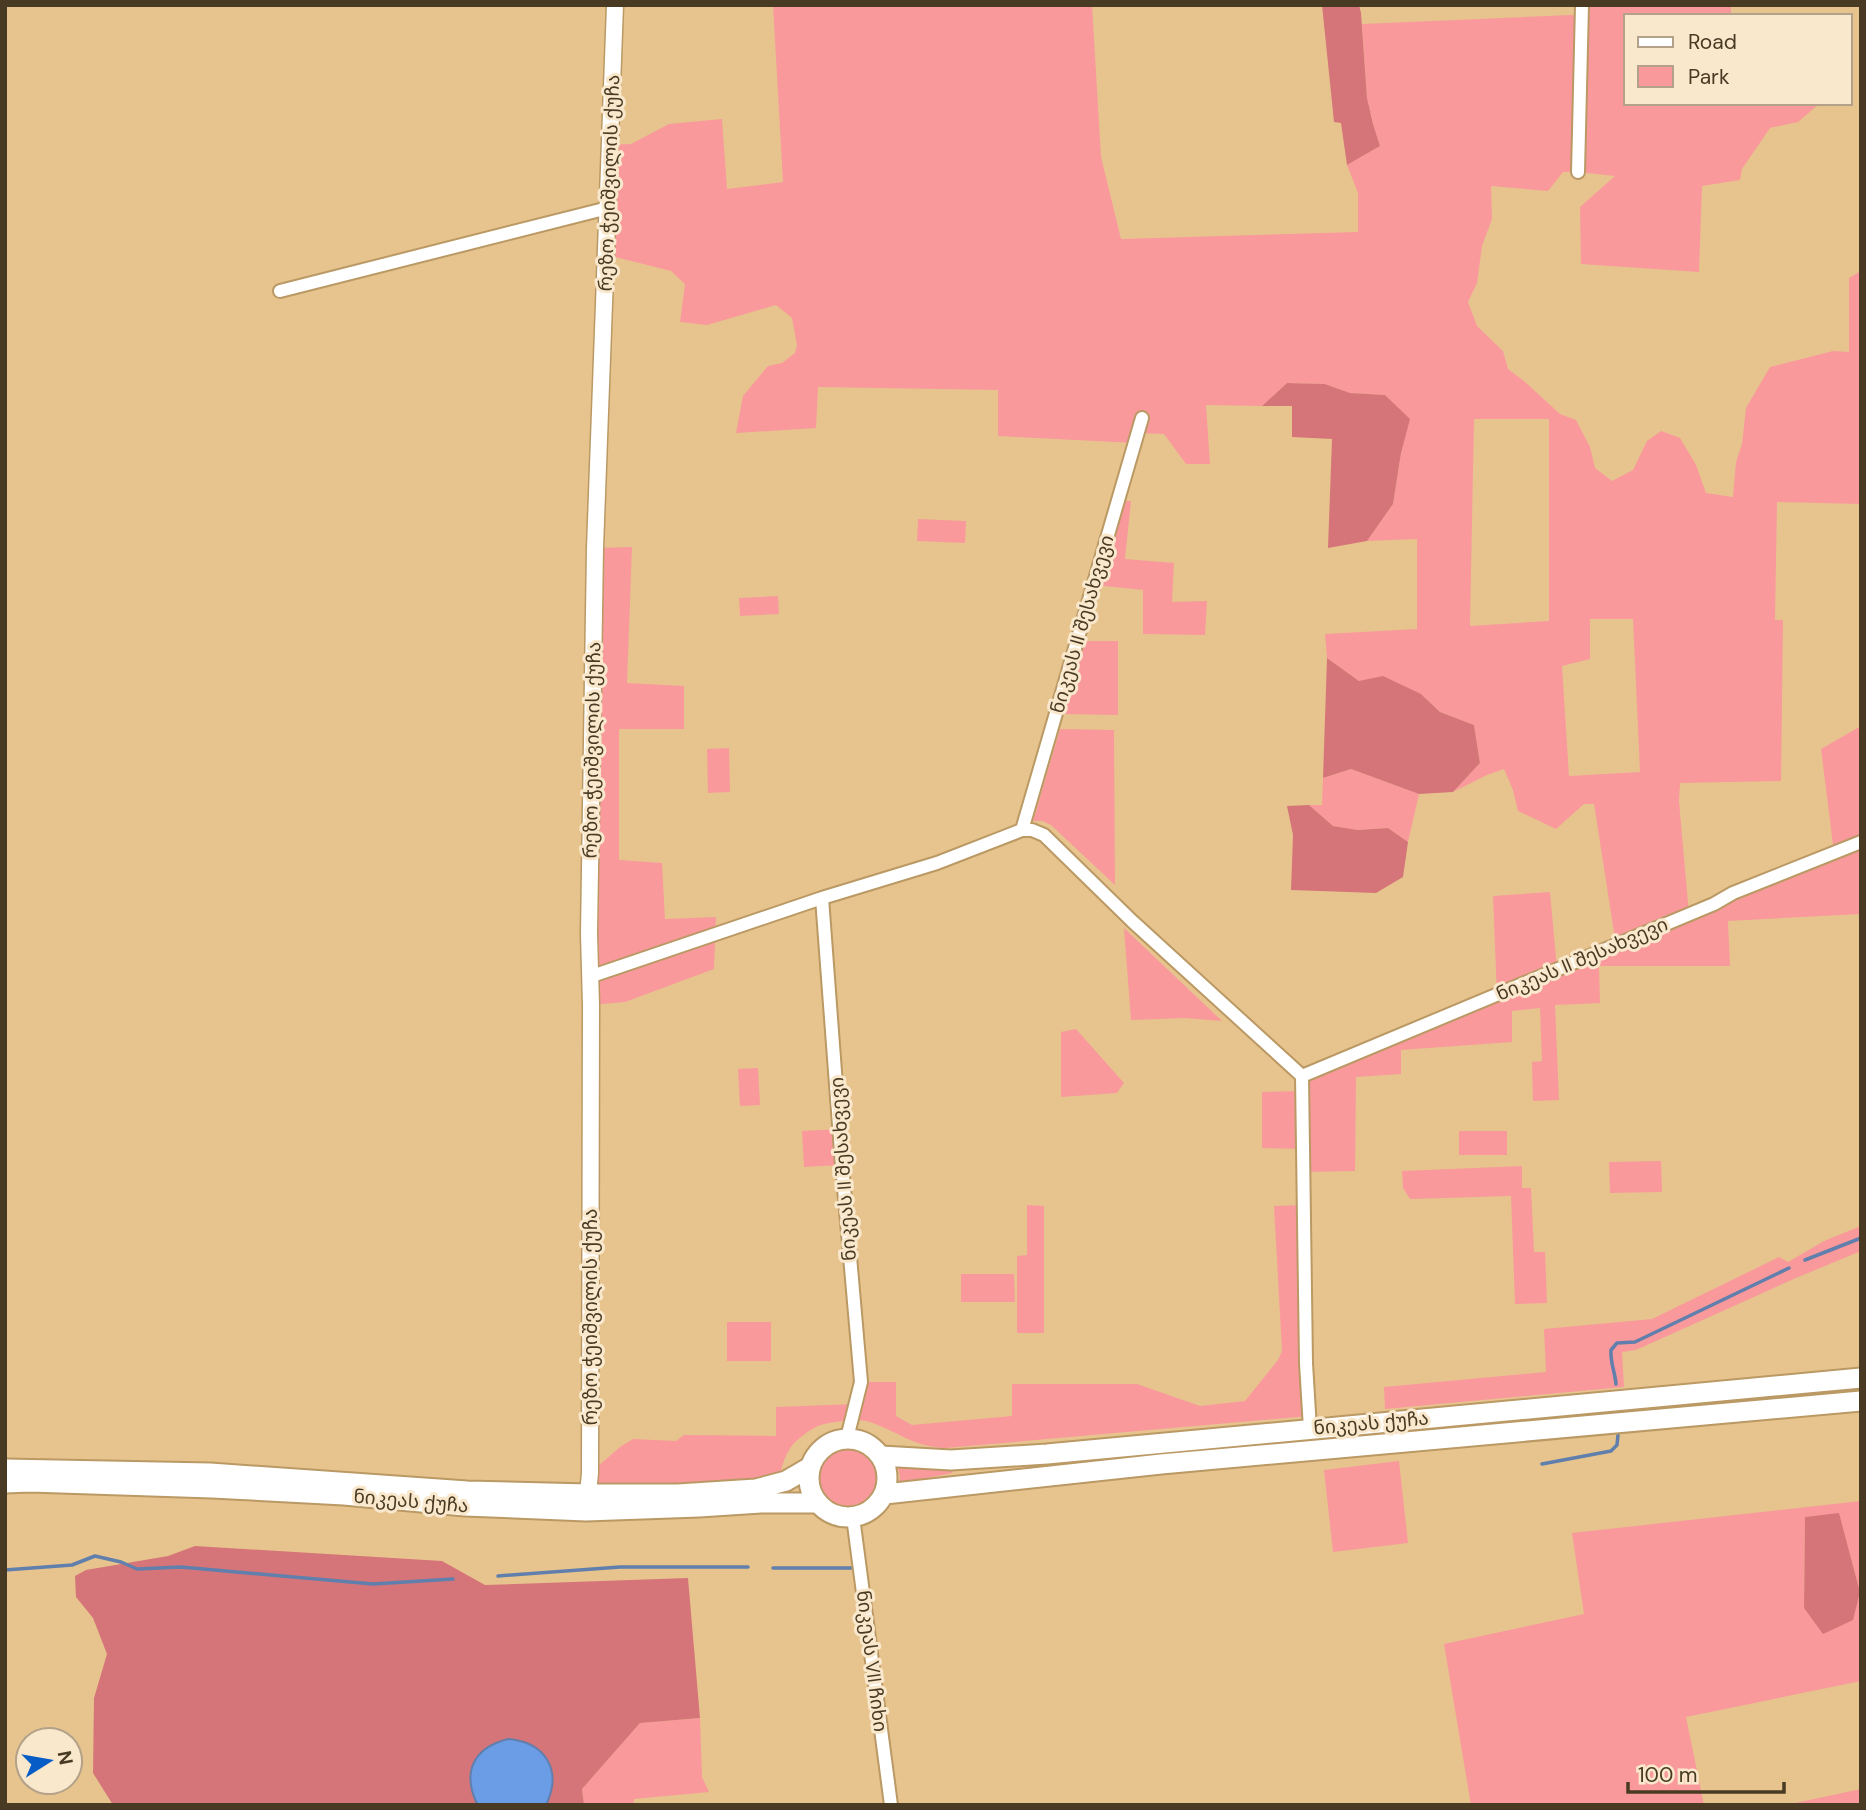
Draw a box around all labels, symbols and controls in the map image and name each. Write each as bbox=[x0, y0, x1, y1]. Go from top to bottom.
legend bbox=[1624, 14, 1852, 105]
text: Road bbox=[1688, 28, 1737, 56]
text: Park bbox=[1688, 63, 1730, 91]
street label: რეზო ჭეიშვილის ქუჩა bbox=[593, 74, 625, 292]
street label: ნიკეას II შესახვევი bbox=[1045, 532, 1119, 716]
street label: რეზო ჭეიშვილის ქუჩა bbox=[578, 641, 606, 859]
street label: ნიკეას II შესახვევი bbox=[1492, 911, 1672, 1007]
street label: ნიკეას II შესახვევი bbox=[824, 1076, 862, 1262]
street label: რეზო ჭეიშვილის ქუჩა bbox=[578, 1209, 603, 1425]
street label: ნიკეას ქუჩა bbox=[1312, 1406, 1430, 1440]
street label: ნიკეას ქუჩა bbox=[352, 1484, 470, 1518]
street label: ნიკეას VII ჩიხი bbox=[851, 1589, 893, 1733]
north arrow bbox=[14, 1726, 84, 1796]
text: N bbox=[52, 1749, 79, 1767]
scale bar bbox=[1628, 1750, 1784, 1794]
text: 100 m bbox=[1638, 1761, 1698, 1789]

